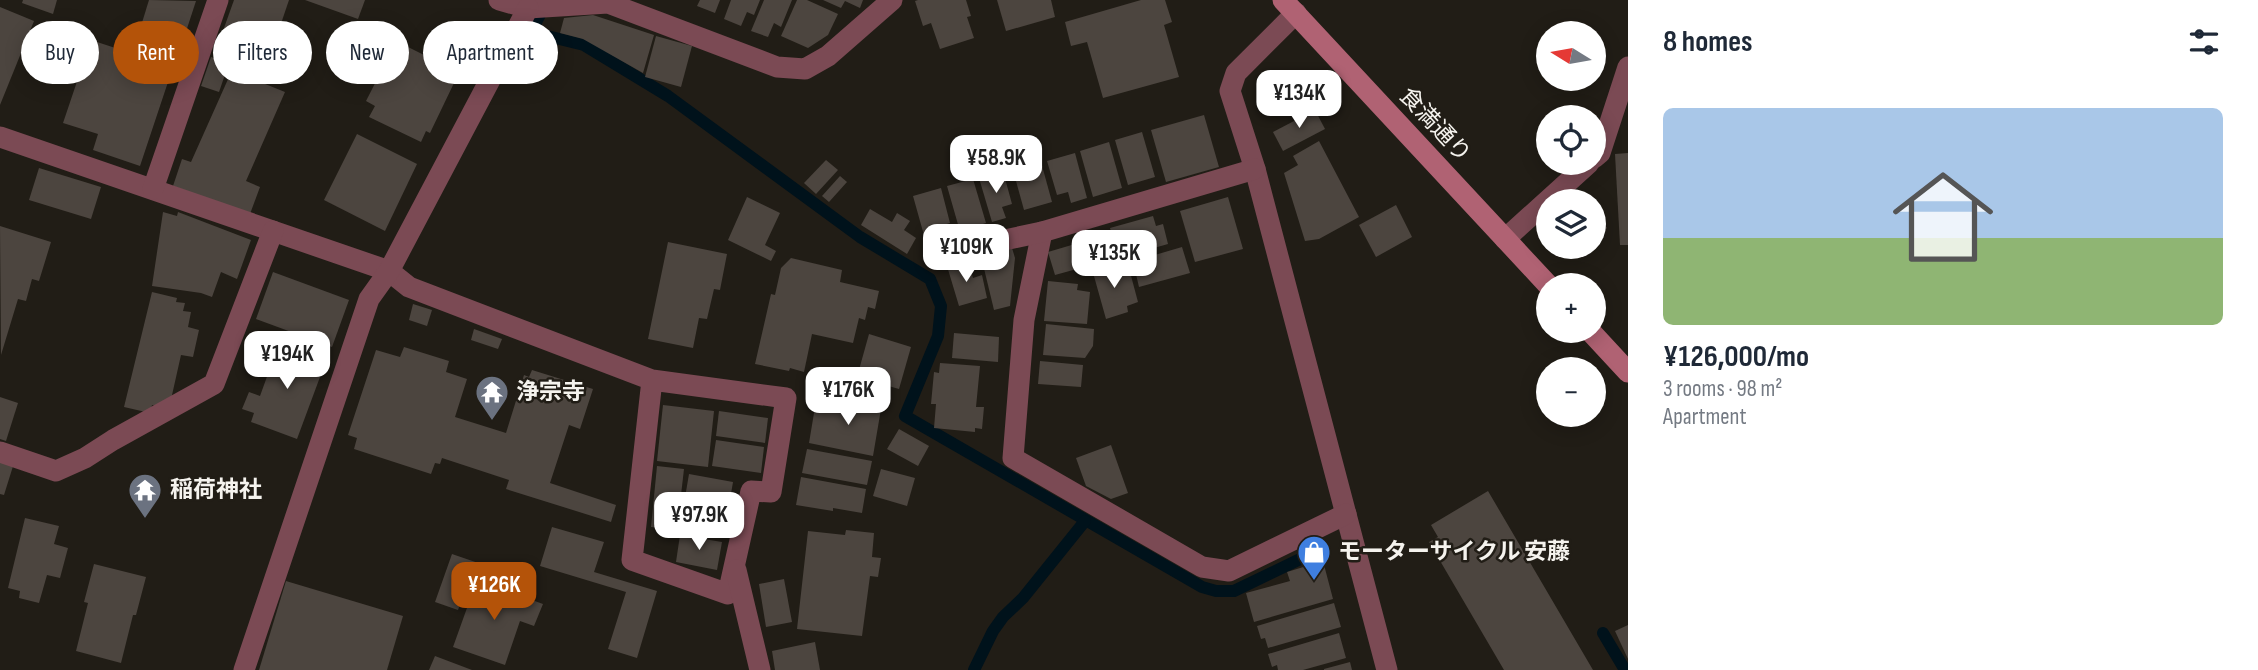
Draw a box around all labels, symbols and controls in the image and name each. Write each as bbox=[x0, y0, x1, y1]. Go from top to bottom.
chip: Buy bbox=[21, 21, 99, 84]
chip: Rent bbox=[113, 21, 199, 84]
chip: Filters bbox=[213, 21, 312, 84]
chip: New bbox=[326, 21, 409, 84]
chip: Apartment bbox=[423, 21, 558, 84]
north arrow bbox=[1536, 21, 1606, 91]
map controls bbox=[1536, 21, 1606, 427]
icon: filters bbox=[2185, 23, 2223, 61]
text: 8 homes bbox=[1663, 24, 1752, 60]
pin: ¥134K bbox=[1250, 71, 1348, 130]
text: ¥134K bbox=[1272, 79, 1326, 107]
street label: 食満通り bbox=[1393, 82, 1477, 168]
button: locate bbox=[1536, 105, 1606, 175]
pin: ¥58.9K bbox=[939, 136, 1053, 195]
text: ¥58.9K bbox=[966, 144, 1026, 172]
icon: home bbox=[1880, 154, 2006, 280]
button: layers bbox=[1536, 189, 1606, 259]
pin: ¥109K bbox=[917, 224, 1015, 284]
pin: ¥135K bbox=[1065, 230, 1163, 290]
text: ¥109K bbox=[939, 233, 993, 261]
text: ¥135K bbox=[1088, 239, 1140, 267]
button: + bbox=[1536, 273, 1606, 343]
pin: ¥194K bbox=[238, 332, 336, 391]
text: ¥126,000/mo bbox=[1663, 339, 1809, 375]
text: ¥194K bbox=[260, 340, 314, 368]
button: − bbox=[1536, 357, 1606, 427]
pin: ¥176K bbox=[799, 368, 897, 427]
temple icon: 浄宗寺 bbox=[473, 373, 511, 422]
text: 3 rooms · 98 m² bbox=[1663, 375, 1782, 403]
text: ¥176K bbox=[822, 376, 874, 404]
place label: 浄宗寺 bbox=[516, 378, 585, 406]
text: Apartment bbox=[1663, 403, 1747, 431]
temple icon: 稲荷神社 bbox=[126, 471, 164, 520]
place label: 稲荷神社 bbox=[170, 476, 262, 504]
pin: ¥97.9K bbox=[642, 492, 756, 552]
text: ¥97.9K bbox=[670, 501, 728, 529]
shop icon: モーターサイクル 安藤 bbox=[1295, 533, 1333, 582]
place label: モーターサイクル 安藤 bbox=[1338, 538, 1570, 566]
pin: ¥126K bbox=[445, 562, 543, 622]
text: ¥126K bbox=[467, 571, 521, 599]

